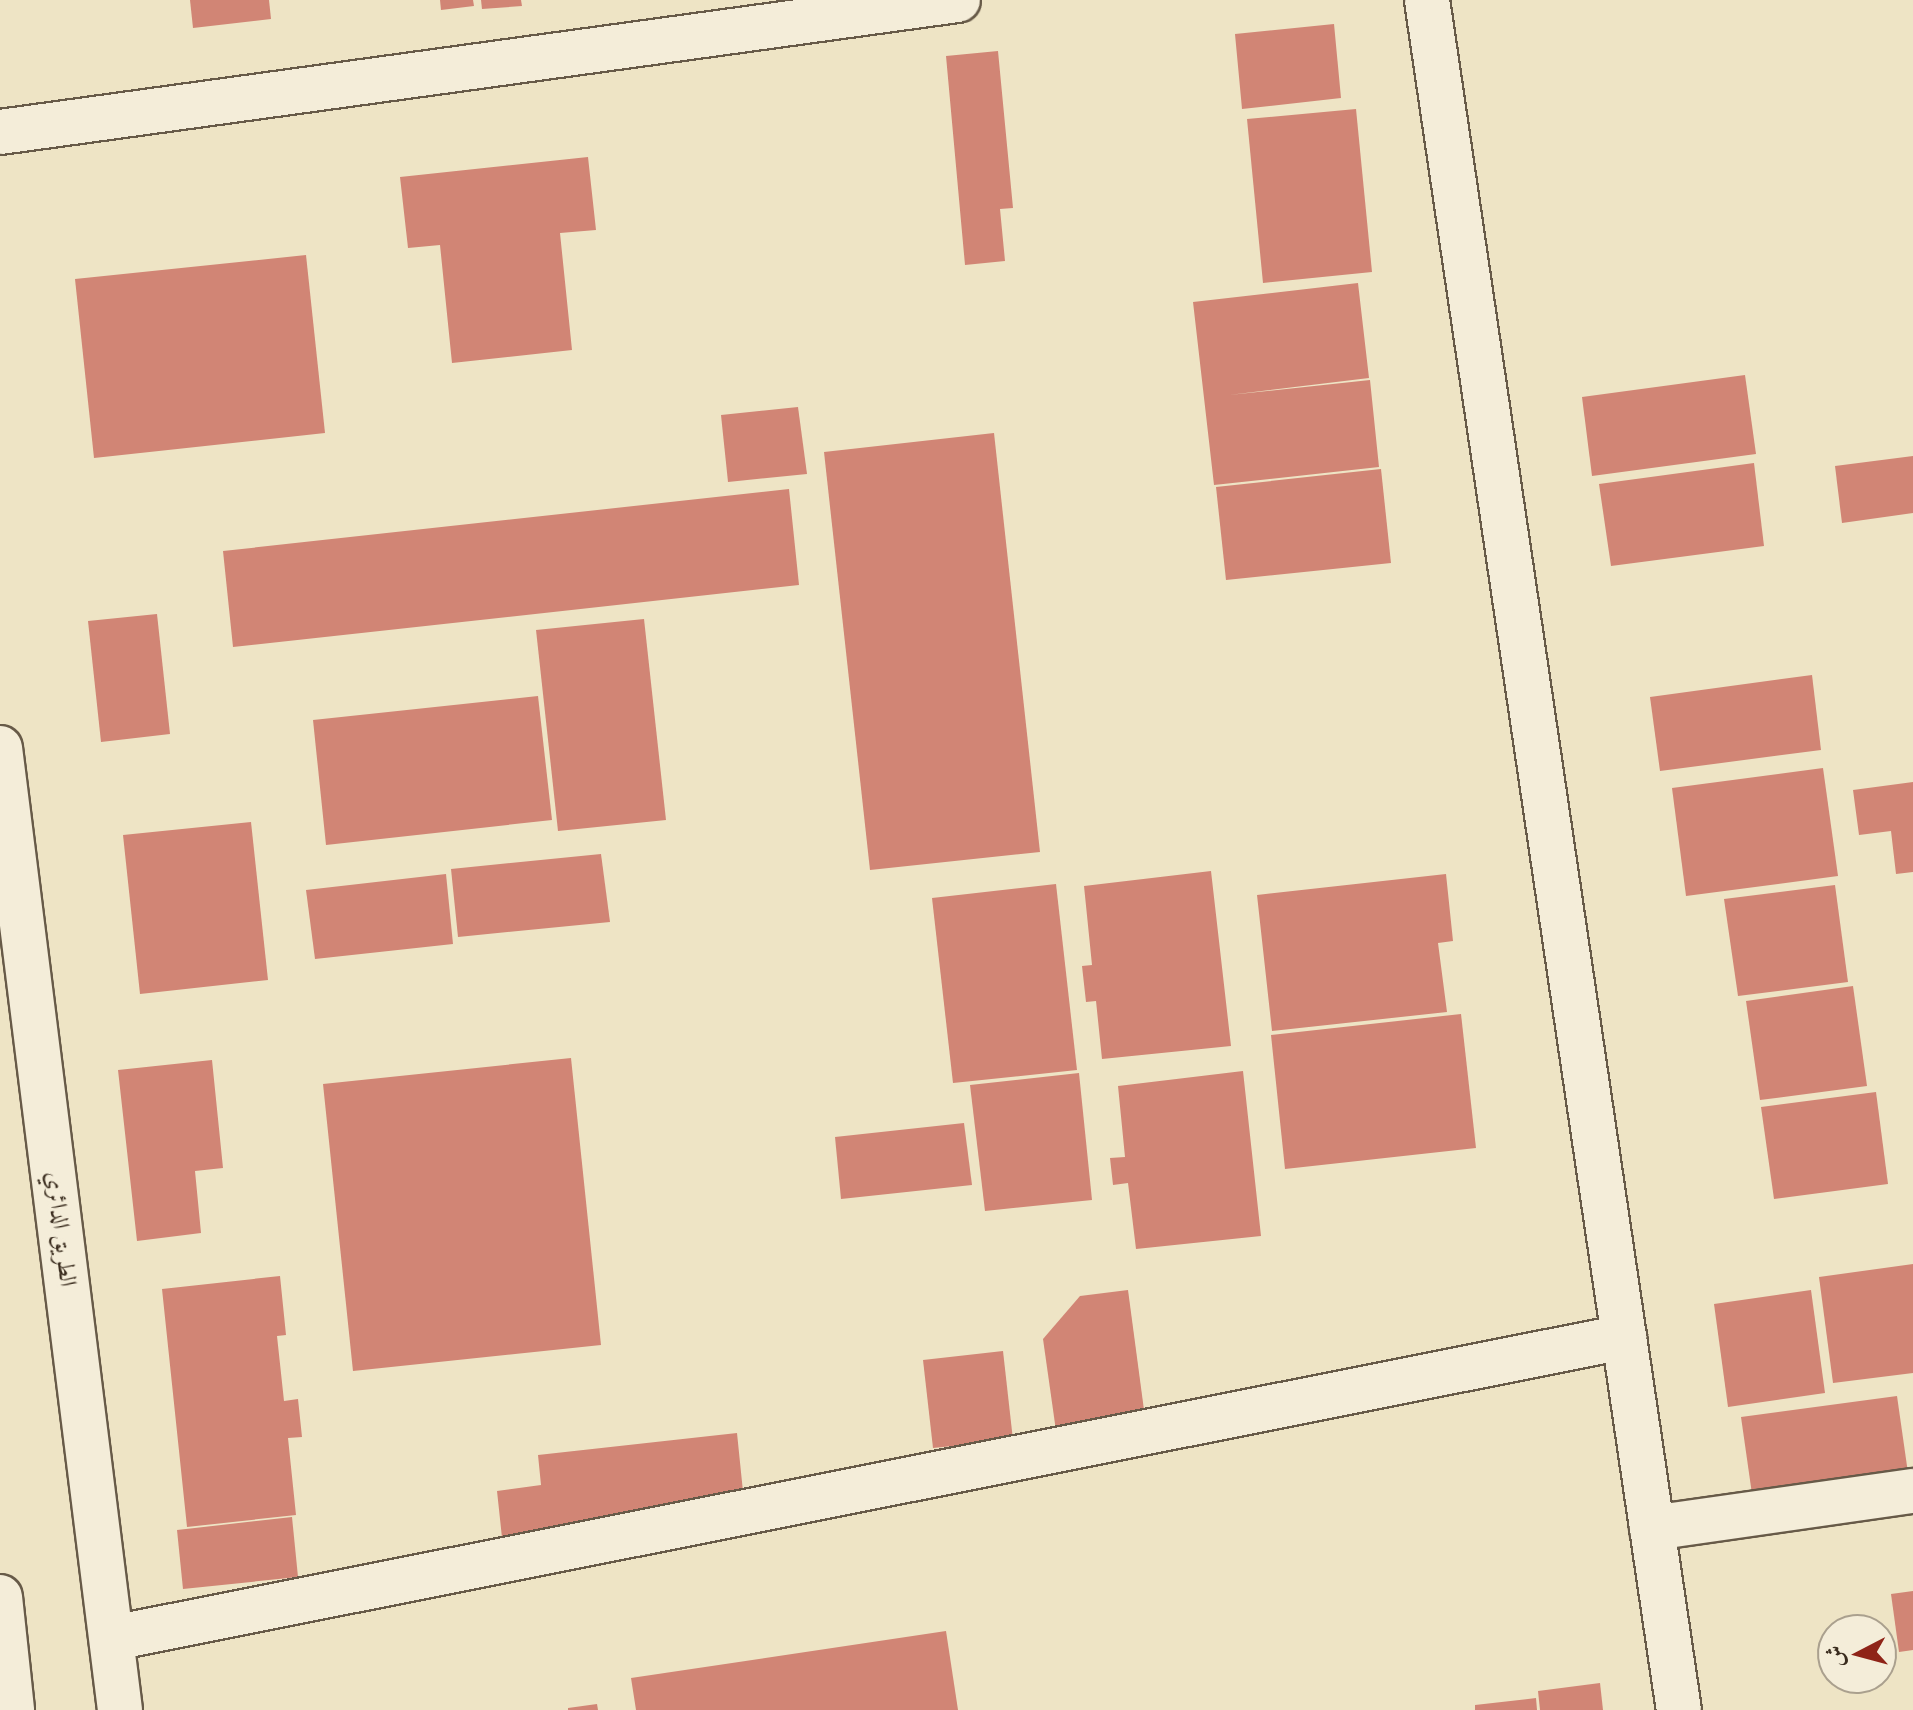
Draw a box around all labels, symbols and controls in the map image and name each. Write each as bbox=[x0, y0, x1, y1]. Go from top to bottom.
street label: الطريق الدائري bbox=[40, 1170, 82, 1288]
north arrow bbox=[1817, 1614, 1897, 1694]
text: ش bbox=[1821, 1644, 1849, 1669]

